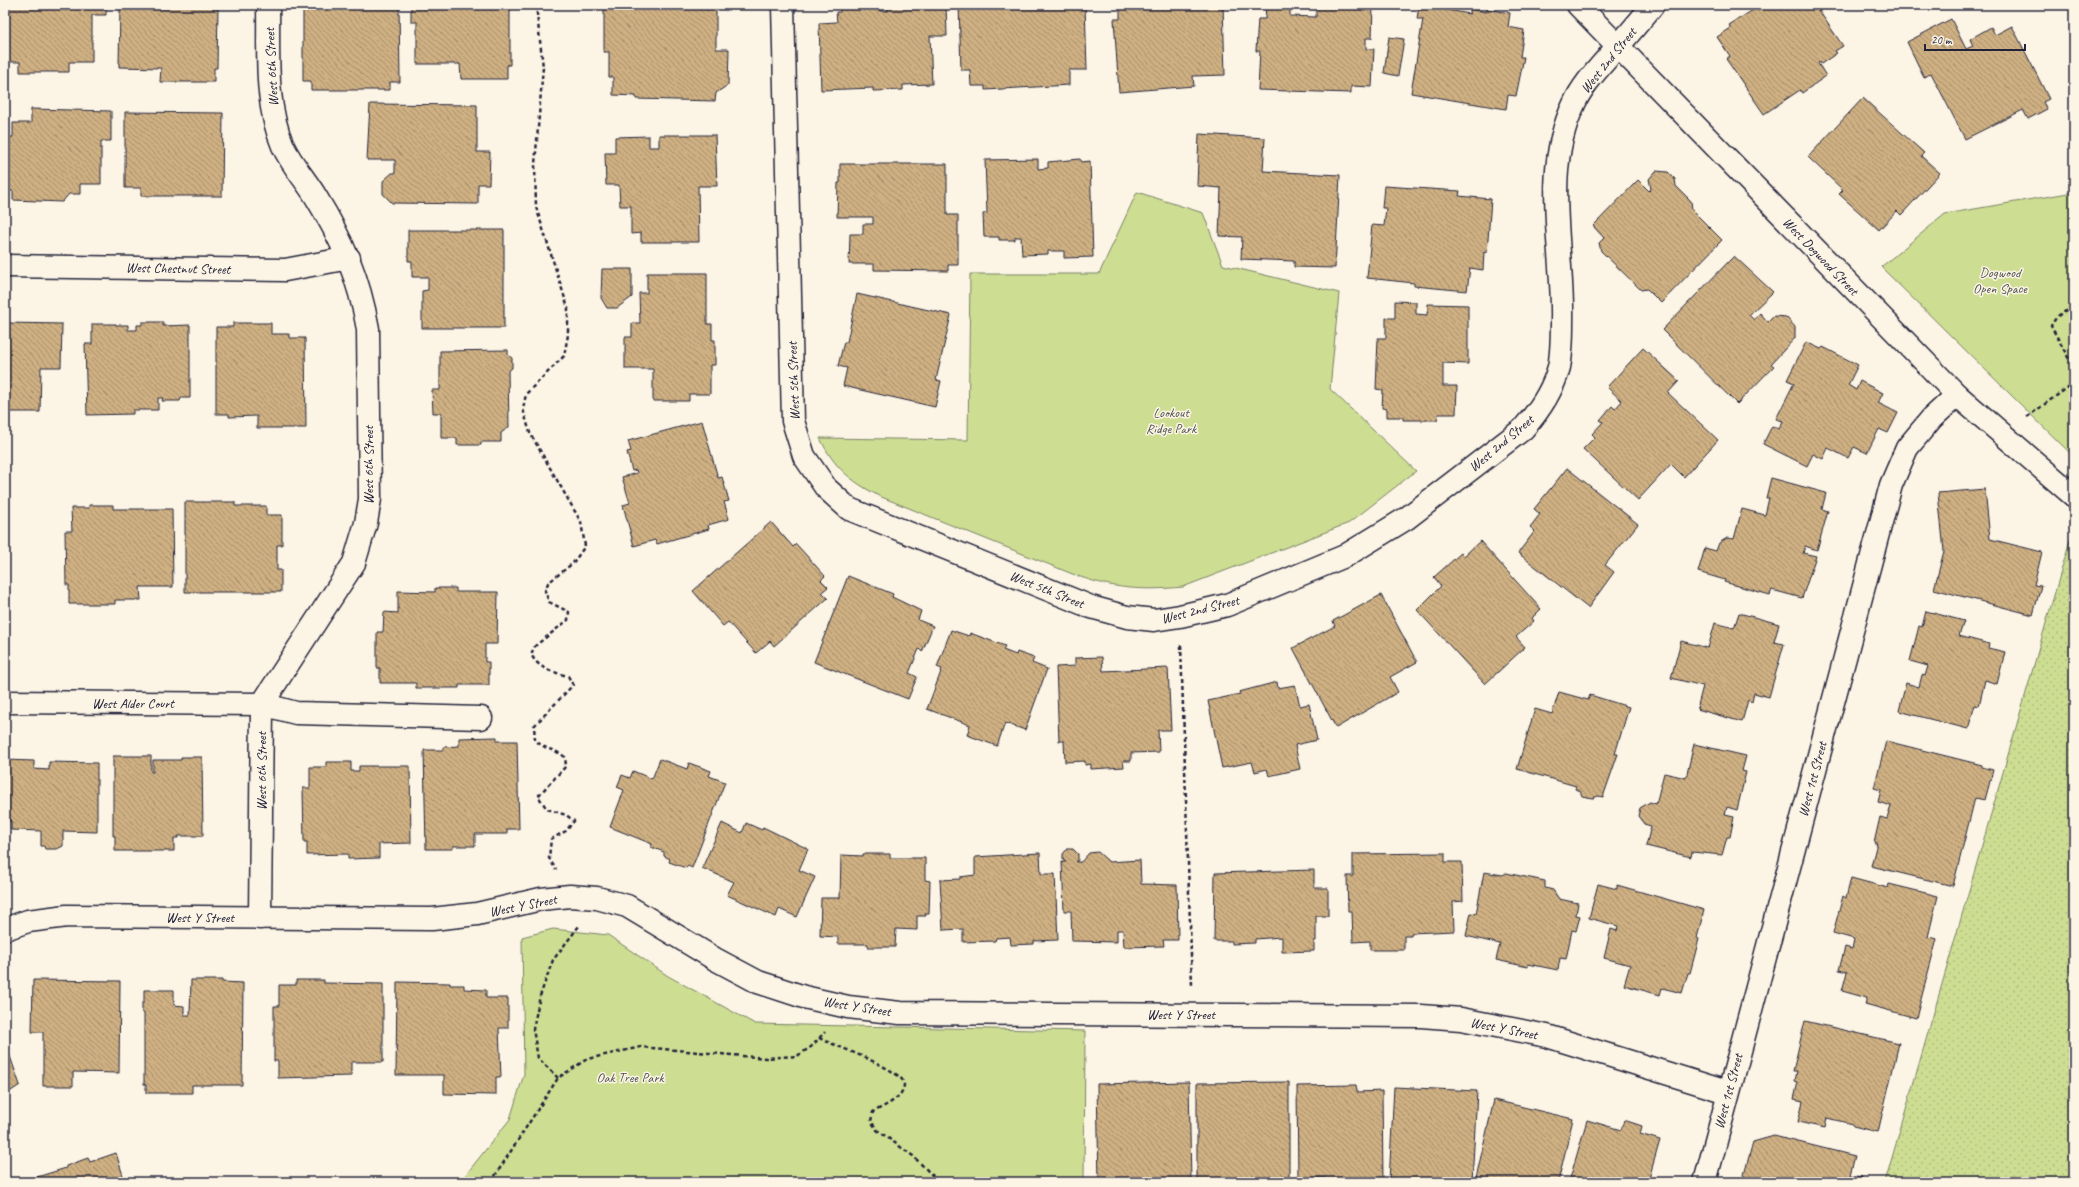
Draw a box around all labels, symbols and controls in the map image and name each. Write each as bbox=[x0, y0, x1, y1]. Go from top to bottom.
street label: West 2nd Street bbox=[1577, 23, 1641, 96]
street label: West 6th Street bbox=[261, 26, 282, 107]
scale bar bbox=[1925, 26, 2025, 52]
text: 20 m bbox=[1931, 32, 1953, 48]
street label: West Dogwood Street bbox=[1779, 214, 1863, 300]
street label: West Chestnut Street bbox=[126, 259, 232, 278]
park label: Dogwood Open Space bbox=[1973, 264, 2028, 297]
street label: West 5th Street bbox=[784, 340, 803, 420]
park label: Lookout Ridge Park bbox=[1146, 404, 1198, 437]
street label: West 2nd Street bbox=[1465, 411, 1538, 475]
street label: West 6th Street bbox=[360, 424, 377, 504]
street label: West 5th Street bbox=[1007, 567, 1088, 613]
street label: West 2nd Street bbox=[1160, 591, 1242, 627]
street label: West Alder Court bbox=[92, 695, 175, 712]
street label: West 6th Street bbox=[253, 730, 270, 810]
street label: West 1st Street bbox=[1794, 738, 1831, 818]
street label: West Y Street bbox=[488, 890, 559, 920]
street label: West Y Street bbox=[166, 909, 235, 926]
street label: West Y Street bbox=[822, 993, 893, 1020]
street label: West Y Street bbox=[1147, 1006, 1216, 1023]
street label: West Y Street bbox=[1469, 1014, 1540, 1044]
street label: West 1st Street bbox=[1710, 1050, 1747, 1130]
park label: Oak Tree Park bbox=[596, 1069, 665, 1086]

